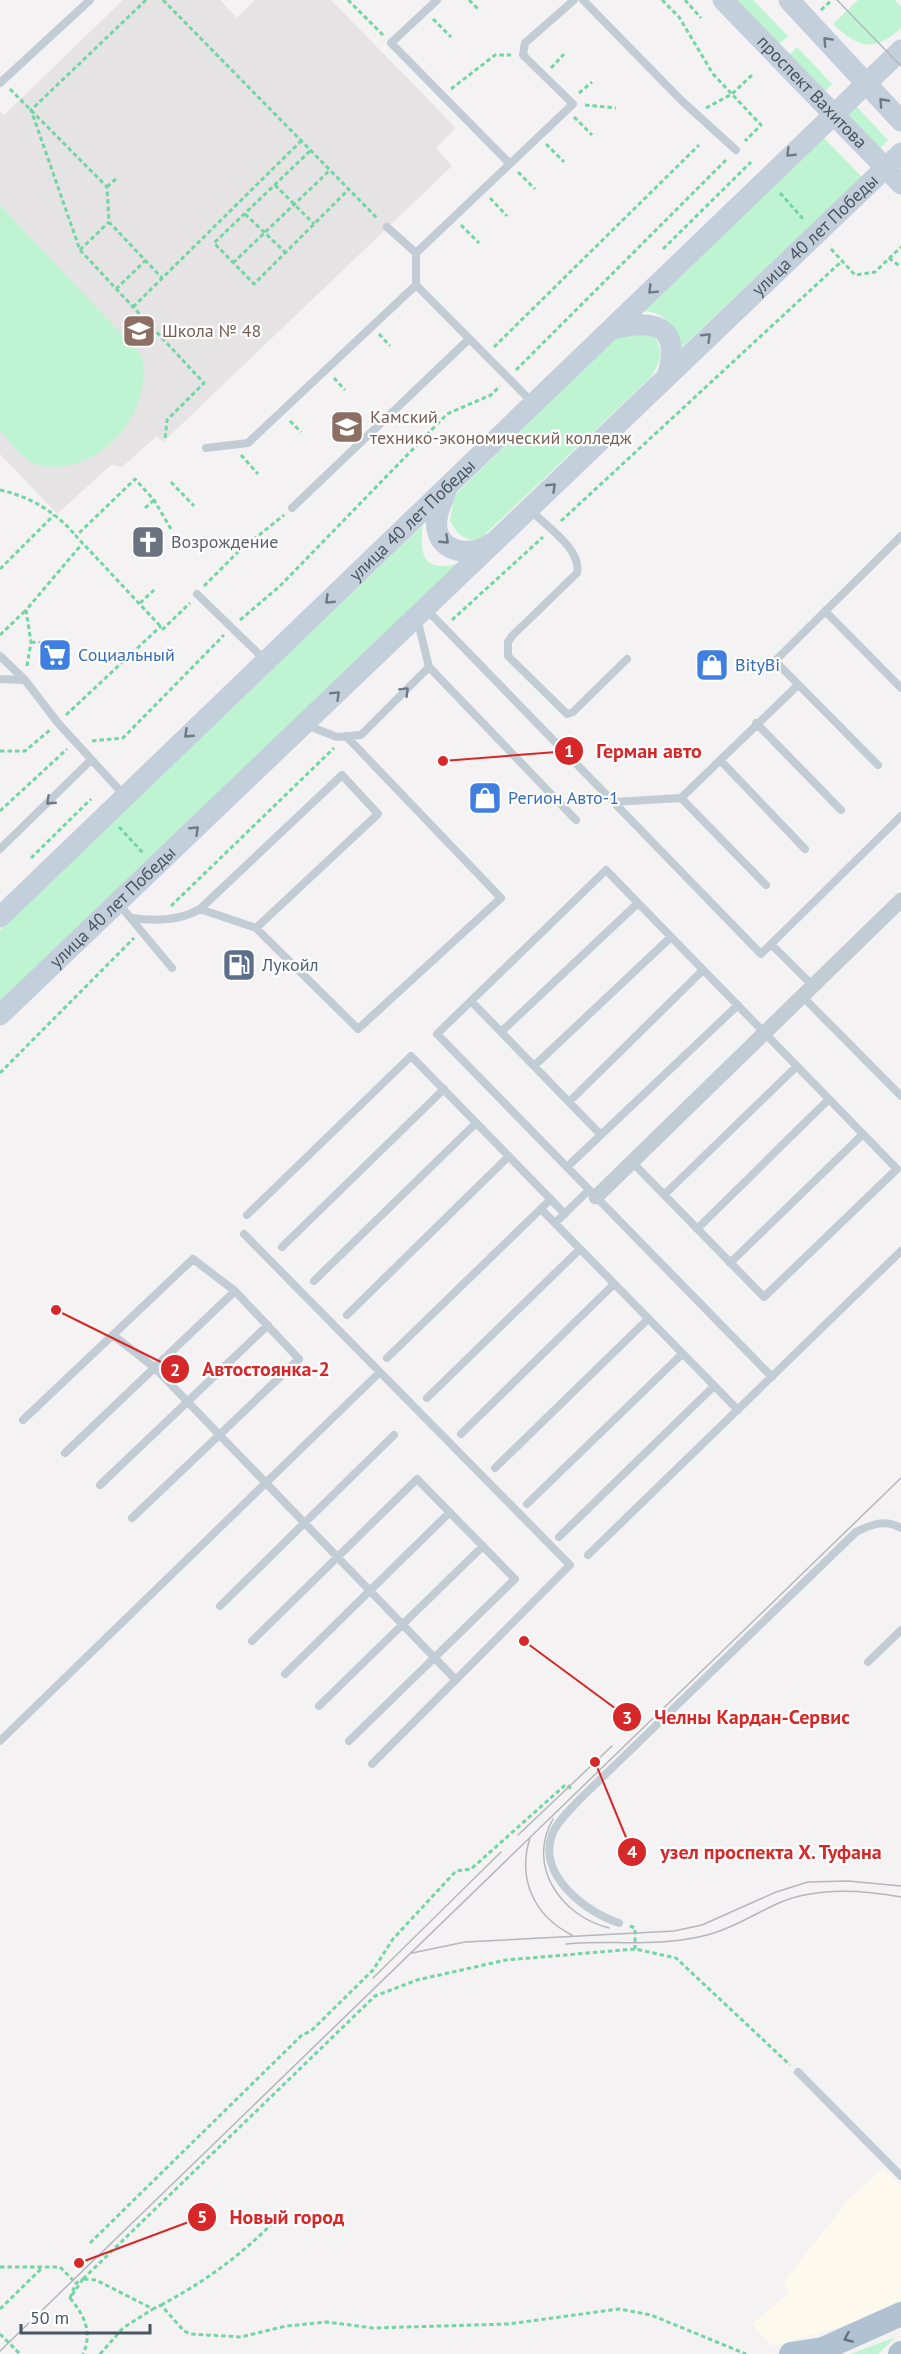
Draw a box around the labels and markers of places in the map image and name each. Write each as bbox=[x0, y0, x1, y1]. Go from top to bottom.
school or university icon: Школа № 48 bbox=[121, 313, 157, 349]
place label: Школа № 48 bbox=[162, 319, 261, 342]
place label: Камский технико-экономический колледж bbox=[370, 405, 632, 449]
school or university icon: Камский технико-экономический колледж bbox=[329, 409, 365, 445]
church icon: Возрождение bbox=[130, 524, 166, 560]
place label: Возрождение bbox=[171, 530, 278, 553]
supermarket icon: Социальный bbox=[37, 637, 73, 673]
place label: Социальный bbox=[78, 643, 175, 666]
shop icon: BityBi bbox=[694, 647, 730, 683]
place label: BityBi bbox=[735, 653, 780, 676]
callout: Герман авто bbox=[554, 732, 714, 770]
shop icon: Регион Авто-1 bbox=[467, 780, 503, 816]
place label: Регион Авто-1 bbox=[508, 786, 619, 809]
fuel station icon: Лукойл bbox=[221, 947, 257, 983]
place label: Лукойл bbox=[261, 953, 319, 976]
callout: Автостоянка-2 bbox=[160, 1350, 342, 1388]
callout: Челны Кардан-Сервис bbox=[612, 1698, 862, 1736]
callout: узел проспекта Х. Туфана bbox=[617, 1833, 895, 1871]
callout: Новый город bbox=[187, 2198, 356, 2236]

